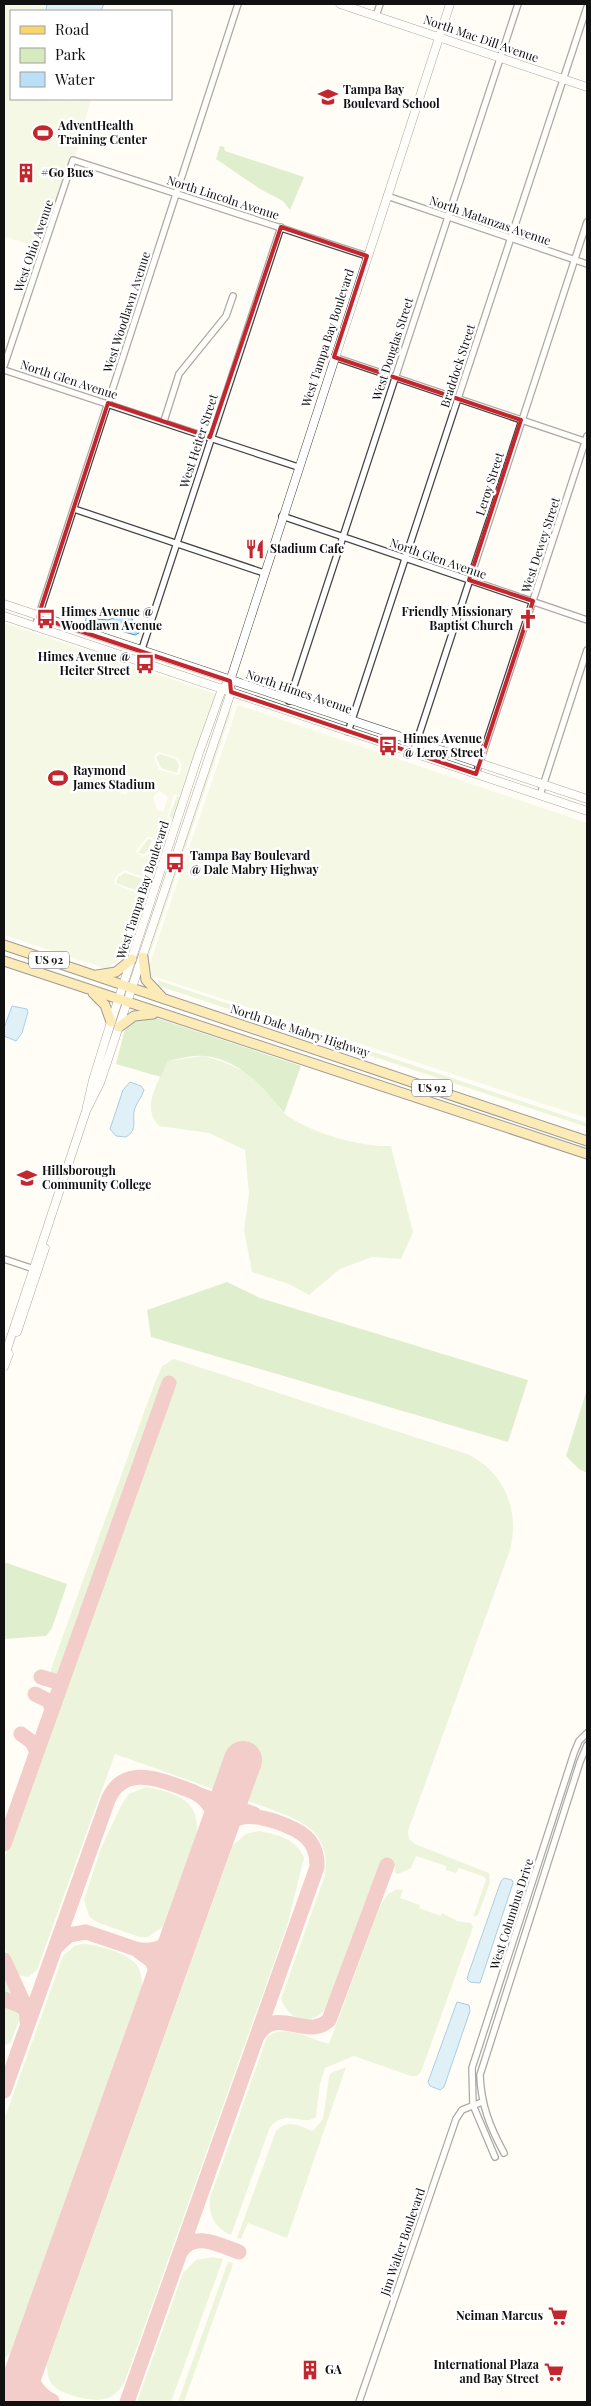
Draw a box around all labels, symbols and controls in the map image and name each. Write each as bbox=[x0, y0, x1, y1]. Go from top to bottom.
legend bbox=[10, 10, 172, 100]
street label: North Mac Dill Avenue bbox=[422, 11, 541, 65]
text: Road bbox=[55, 19, 89, 39]
text: Park bbox=[55, 44, 87, 64]
text: Water bbox=[54, 69, 95, 89]
place label: Tampa Bay Boulevard School bbox=[343, 81, 440, 111]
school or university icon: Tampa Bay Boulevard School bbox=[317, 86, 339, 108]
place label: AdventHealth Training Center bbox=[57, 117, 147, 147]
sports icon: AdventHealth Training Center bbox=[32, 122, 54, 144]
building icon: #Go Bucs bbox=[15, 162, 37, 184]
place label: #Go Bucs bbox=[41, 164, 94, 180]
street label: North Lincoln Avenue bbox=[165, 171, 282, 223]
street label: North Matanzas Avenue bbox=[427, 192, 553, 248]
street label: West Ohio Avenue bbox=[9, 197, 56, 295]
street label: West Woodlawn Avenue bbox=[99, 249, 153, 375]
street label: West Tampa Bay Boulevard bbox=[297, 267, 357, 410]
street label: West Douglas Street bbox=[368, 295, 416, 403]
street label: Braddock Street bbox=[436, 321, 478, 409]
street label: North Glen Avenue bbox=[19, 356, 120, 402]
street label: West Heiter Street bbox=[175, 391, 221, 491]
street label: Leroy Street bbox=[471, 449, 507, 517]
street label: West Dewey Street bbox=[517, 494, 563, 595]
street label: North Glen Avenue bbox=[388, 534, 489, 582]
restaurant icon: Stadium Cafe bbox=[244, 538, 266, 560]
place label: Stadium Cafe bbox=[270, 540, 344, 556]
place label: Himes Avenue @ Woodlawn Avenue bbox=[60, 603, 162, 633]
place label: Friendly Missionary Baptist Church bbox=[402, 603, 514, 633]
bus stop icon: Himes Avenue @ Woodlawn Avenue bbox=[35, 608, 57, 630]
church icon: Friendly Missionary Baptist Church bbox=[517, 608, 539, 630]
place label: Himes Avenue @ Heiter Street bbox=[38, 648, 131, 678]
bus stop icon: Himes Avenue @ Heiter Street bbox=[134, 653, 156, 675]
street label: North Himes Avenue bbox=[244, 665, 355, 717]
place label: Himes Avenue @ Leroy Street bbox=[403, 730, 484, 760]
bus stop icon: Himes Avenue @ Leroy Street bbox=[377, 735, 399, 757]
place label: Raymond James Stadium bbox=[72, 762, 155, 792]
sports icon: Raymond James Stadium bbox=[47, 767, 69, 789]
street label: West Tampa Bay Boulevard bbox=[112, 819, 172, 962]
place label: Tampa Bay Boulevard @ Dale Mabry Highway bbox=[190, 847, 319, 877]
bus stop icon: Tampa Bay Boulevard @ Dale Mabry Highway bbox=[164, 852, 186, 874]
road number: US 92 bbox=[29, 952, 69, 968]
street label: North Dale Mabry Highway bbox=[229, 1000, 372, 1060]
road number: US 92 bbox=[412, 1080, 452, 1096]
place label: Hillsborough Community College bbox=[42, 1162, 151, 1192]
school or university icon: Hillsborough Community College bbox=[16, 1167, 38, 1189]
street label: West Columbus Drive bbox=[485, 1856, 537, 1972]
street label: Jim Walter Boulevard bbox=[376, 2186, 428, 2299]
supermarket icon: Neiman Marcus bbox=[547, 2305, 569, 2327]
place label: Neiman Marcus bbox=[456, 2307, 543, 2323]
place label: International Plaza and Bay Street bbox=[433, 2356, 540, 2386]
building icon: GA bbox=[299, 2359, 321, 2381]
place label: GA bbox=[325, 2361, 343, 2377]
supermarket icon: International Plaza and Bay Street bbox=[543, 2361, 565, 2383]

